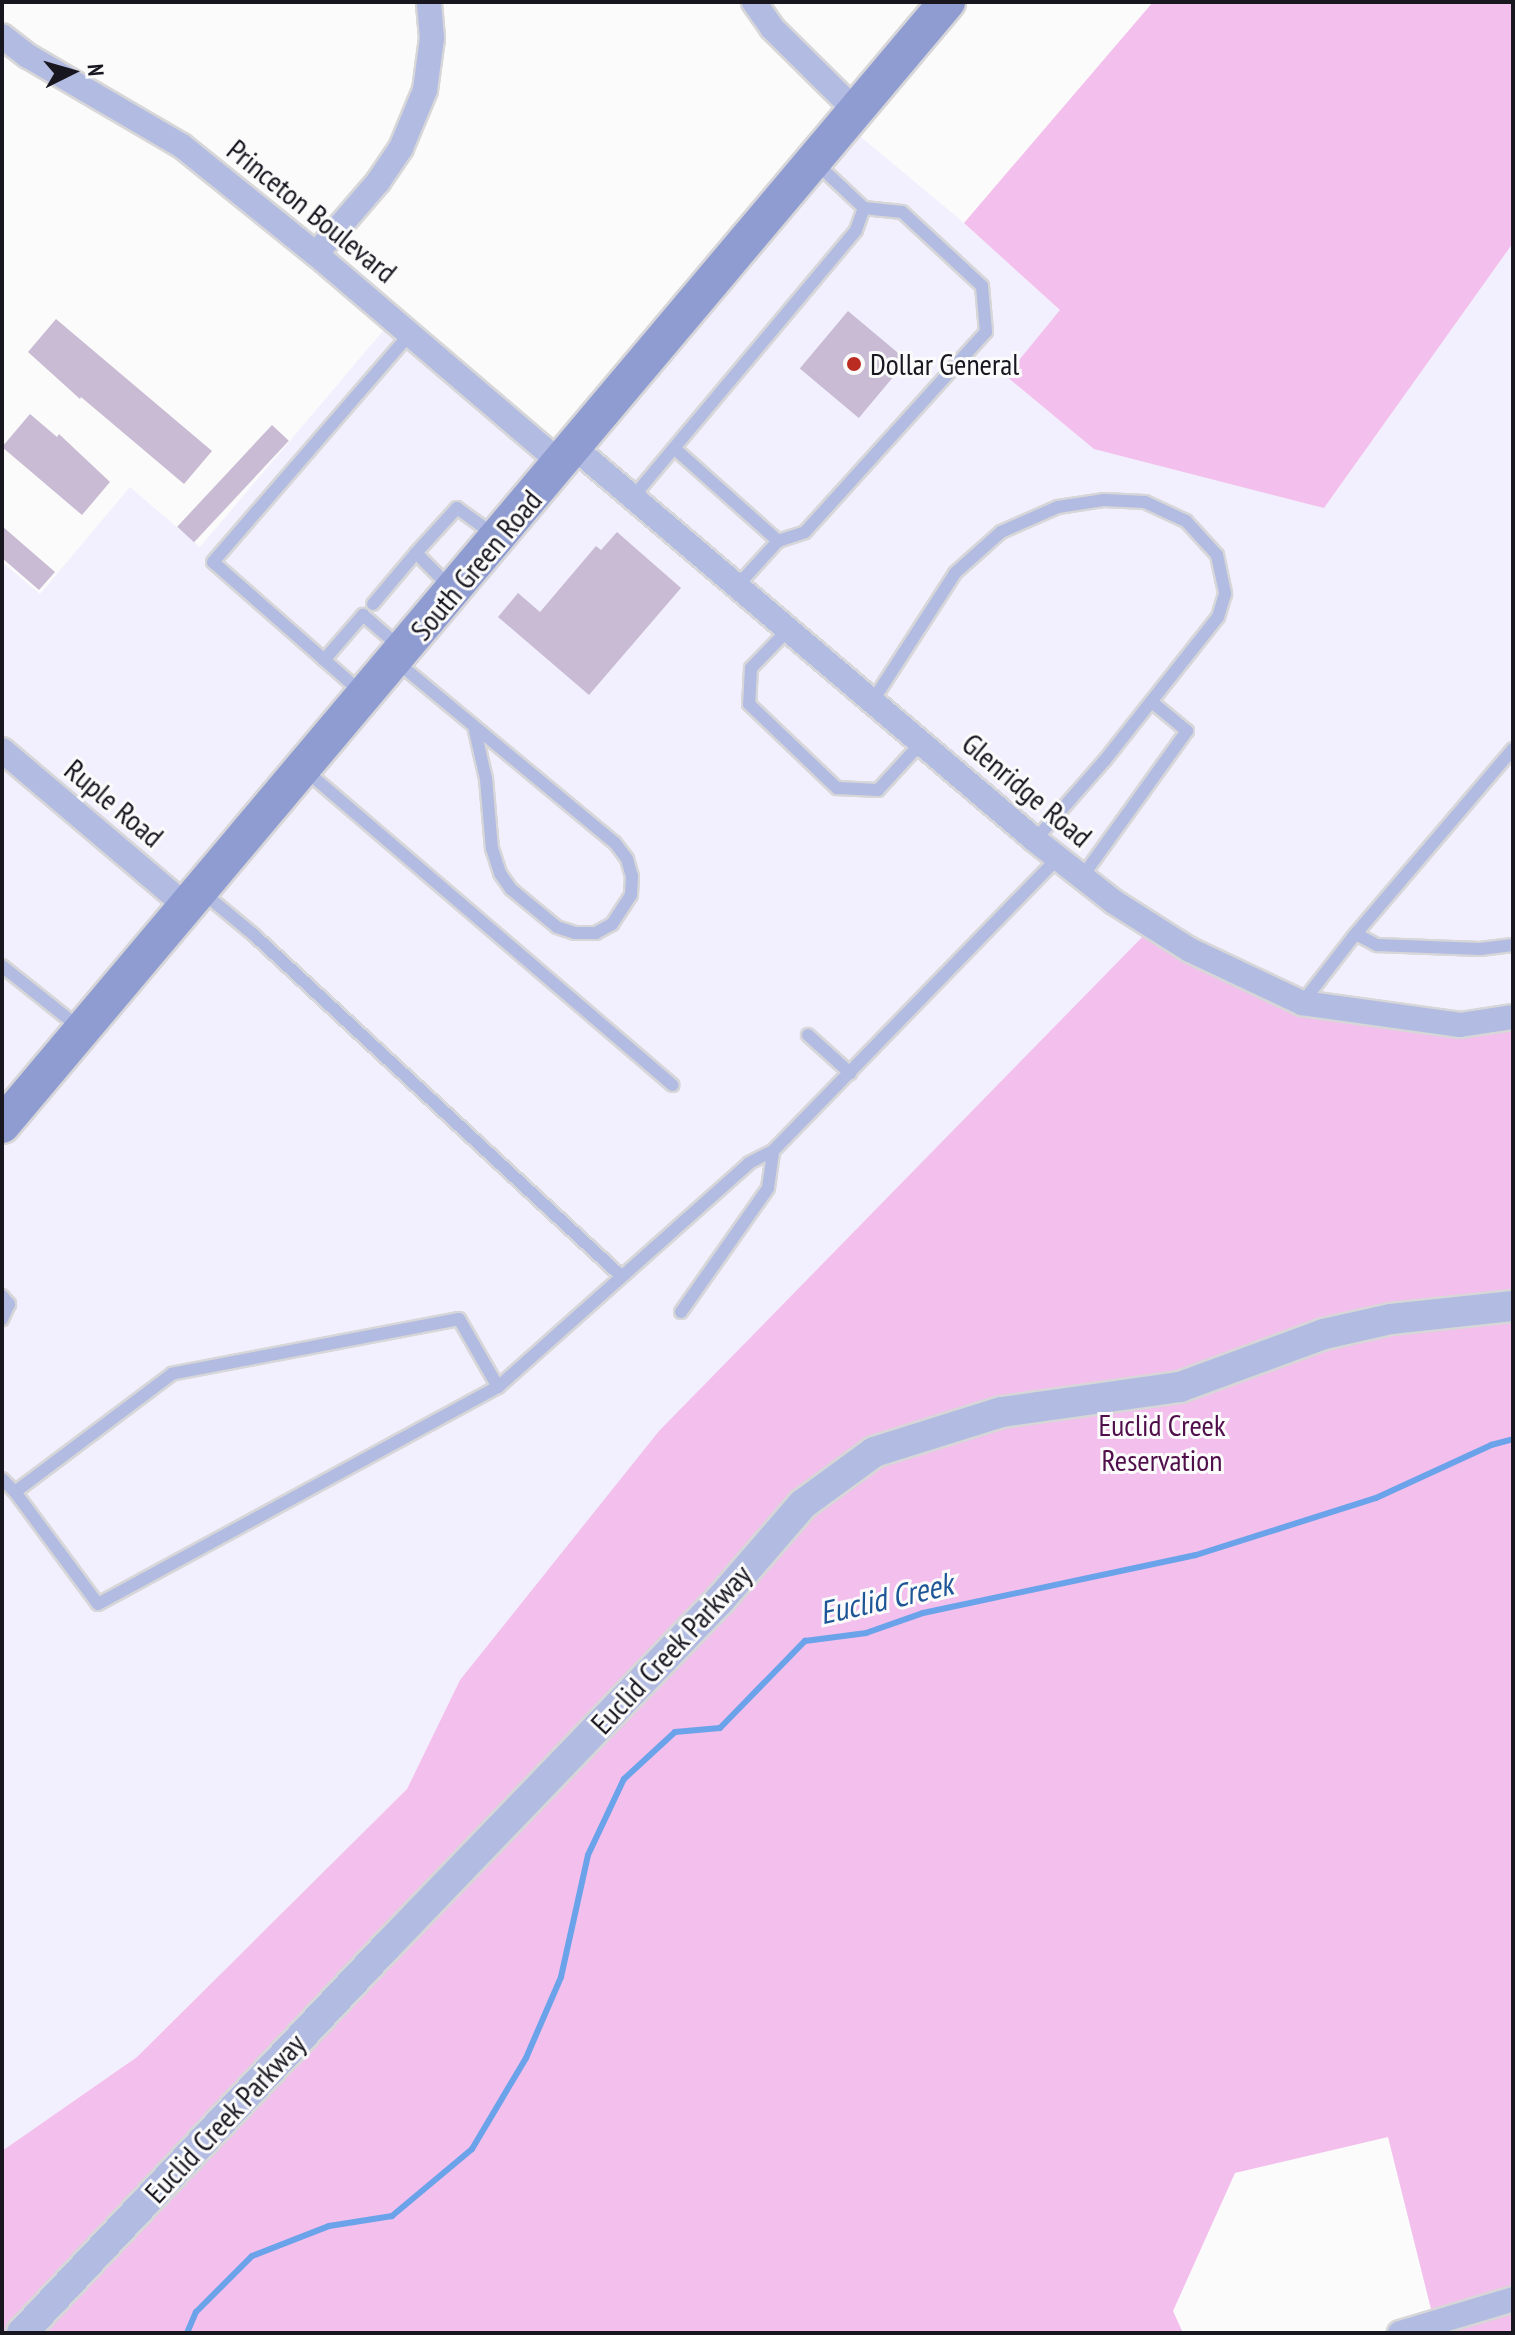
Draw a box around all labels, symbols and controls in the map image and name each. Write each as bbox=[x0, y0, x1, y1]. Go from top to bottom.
north arrow bbox=[32, 32, 112, 112]
text: N bbox=[81, 63, 110, 77]
street label: Princeton Boulevard bbox=[220, 132, 404, 290]
place label: Dollar General bbox=[870, 346, 1019, 382]
marker: Dollar General bbox=[845, 355, 863, 373]
street label: South Green Road bbox=[403, 483, 549, 647]
street label: Glenridge Road bbox=[955, 725, 1099, 855]
street label: Ruple Road bbox=[57, 751, 171, 855]
park label: Euclid Creek Reservation bbox=[1098, 1407, 1226, 1478]
street label: Euclid Creek Parkway bbox=[583, 1557, 759, 1741]
water label: Euclid Creek bbox=[816, 1564, 956, 1632]
street label: Euclid Creek Parkway bbox=[137, 2026, 313, 2210]

